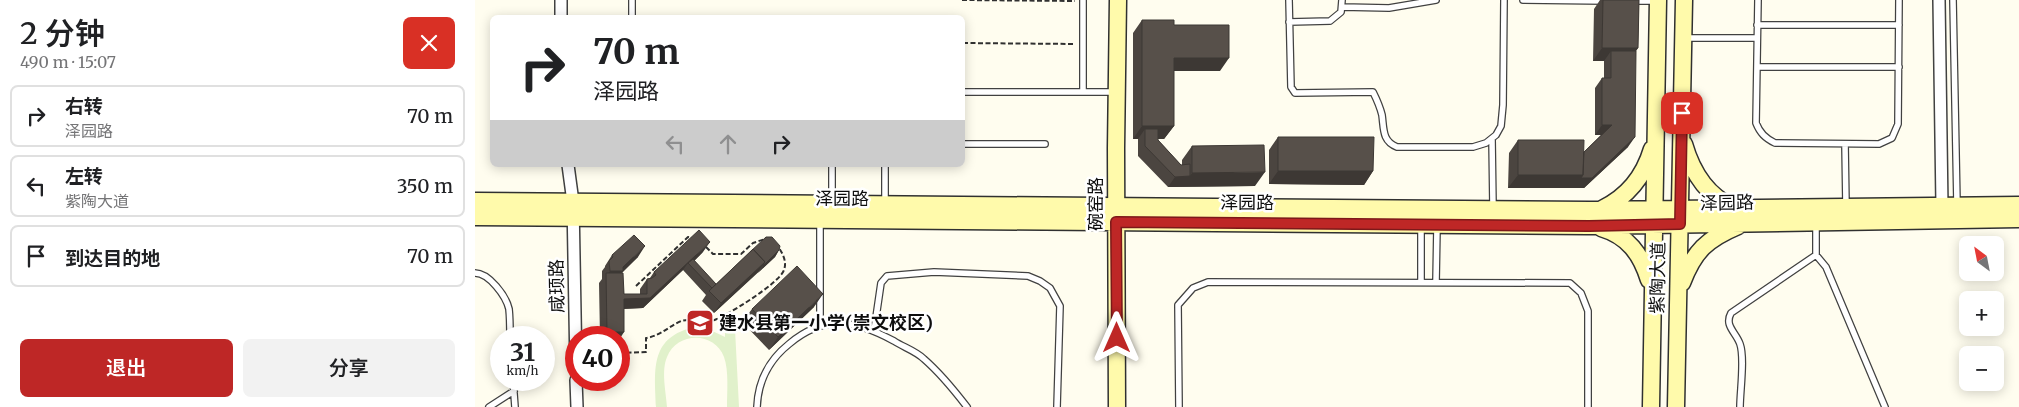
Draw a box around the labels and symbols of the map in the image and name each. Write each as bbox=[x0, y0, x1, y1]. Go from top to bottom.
pin bbox=[1661, 92, 1703, 134]
street label: 碗窑路 bbox=[1084, 177, 1107, 231]
street label: 泽园路 bbox=[815, 187, 869, 210]
street label: 泽园路 bbox=[1220, 191, 1274, 214]
street label: 泽园路 bbox=[1700, 191, 1754, 214]
north arrow bbox=[1959, 236, 2004, 281]
street label: 紫陶大道 bbox=[1645, 242, 1670, 314]
street label: 咸顼路 bbox=[545, 259, 568, 313]
school or university icon: 建水县第一小学(崇文校区) bbox=[685, 308, 715, 338]
place label: 建水县第一小学(崇文校区) bbox=[719, 311, 933, 334]
position arrow bbox=[1090, 311, 1142, 363]
speed limit sign: 40 bbox=[565, 326, 630, 391]

